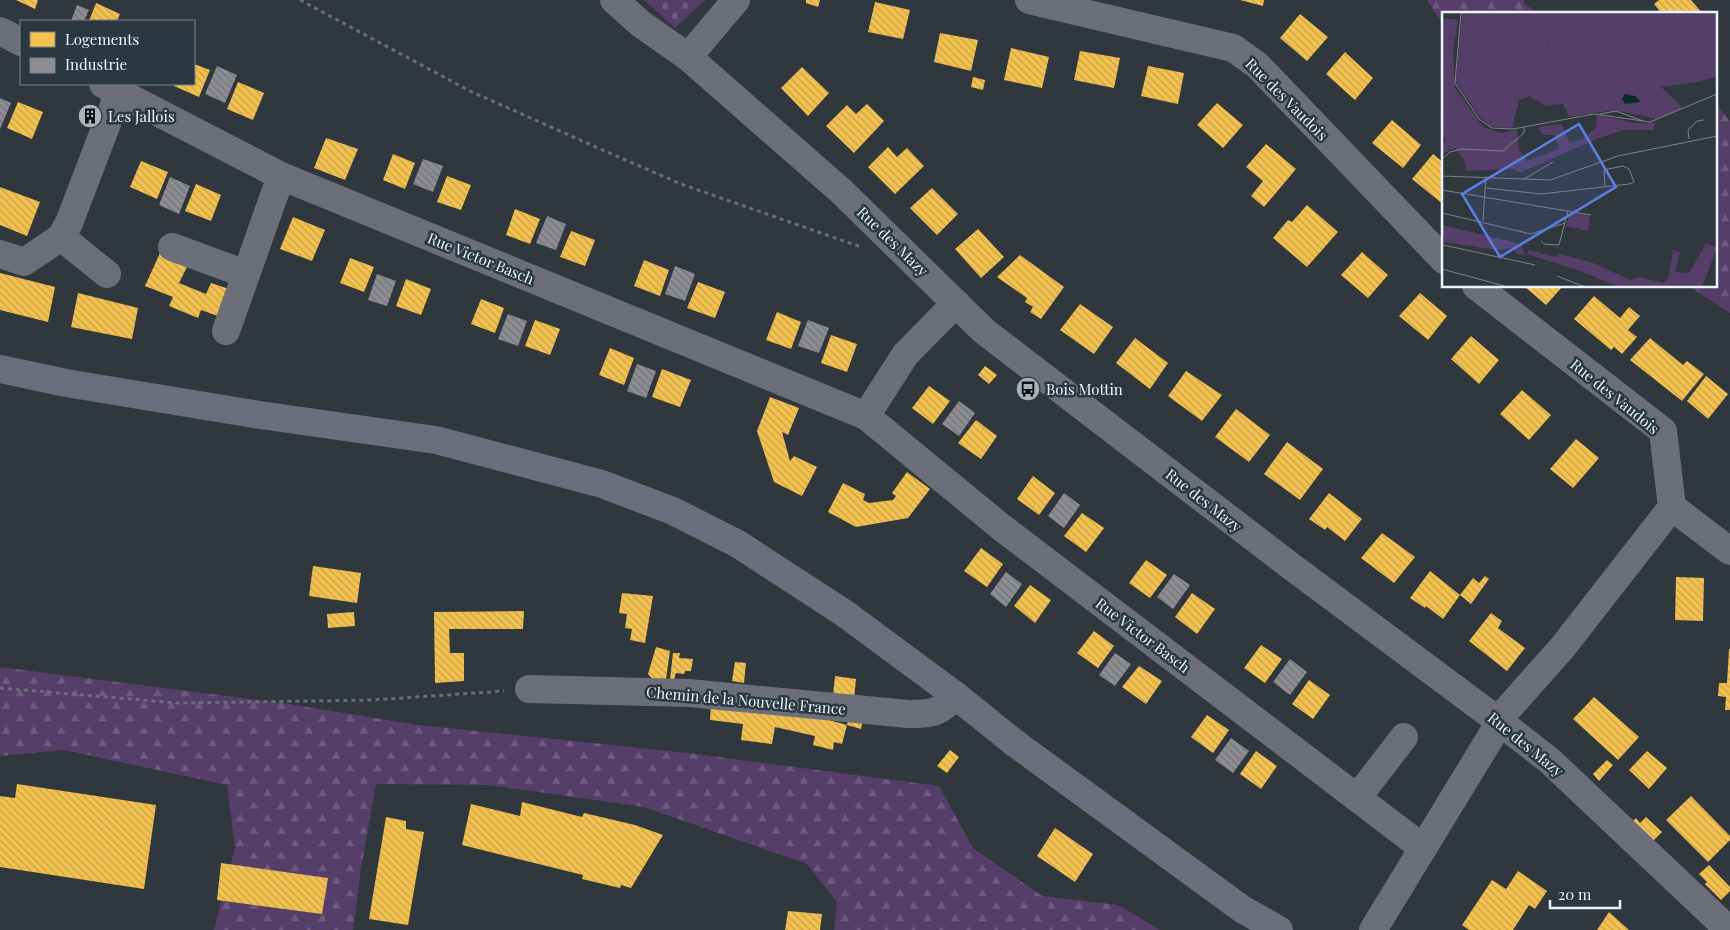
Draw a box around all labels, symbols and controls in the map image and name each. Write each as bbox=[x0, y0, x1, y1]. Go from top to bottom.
inset map bbox=[1442, 12, 1718, 288]
legend bbox=[20, 20, 195, 85]
text: Logements bbox=[65, 29, 139, 49]
street label: Rue des Vaudois bbox=[1241, 53, 1333, 145]
text: Industrie bbox=[65, 54, 127, 74]
building icon: Les Jallois bbox=[77, 103, 103, 129]
place label: Les Jallois bbox=[108, 106, 175, 126]
street label: Rue des Mazy bbox=[853, 202, 933, 280]
street label: Rue Victor Basch bbox=[425, 228, 537, 289]
street label: Rue des Vaudois bbox=[1566, 354, 1664, 438]
bus stop icon: Bois Mottin bbox=[1015, 376, 1041, 402]
place label: Bois Mottin bbox=[1046, 379, 1123, 399]
street label: Rue des Mazy bbox=[1162, 464, 1247, 536]
street label: Rue Victor Basch bbox=[1092, 593, 1194, 677]
street label: Chemin de la Nouvelle France bbox=[645, 681, 847, 719]
street label: Rue des Mazy bbox=[1484, 707, 1568, 781]
scale bar bbox=[1550, 878, 1620, 910]
text: 20 m bbox=[1558, 884, 1592, 904]

